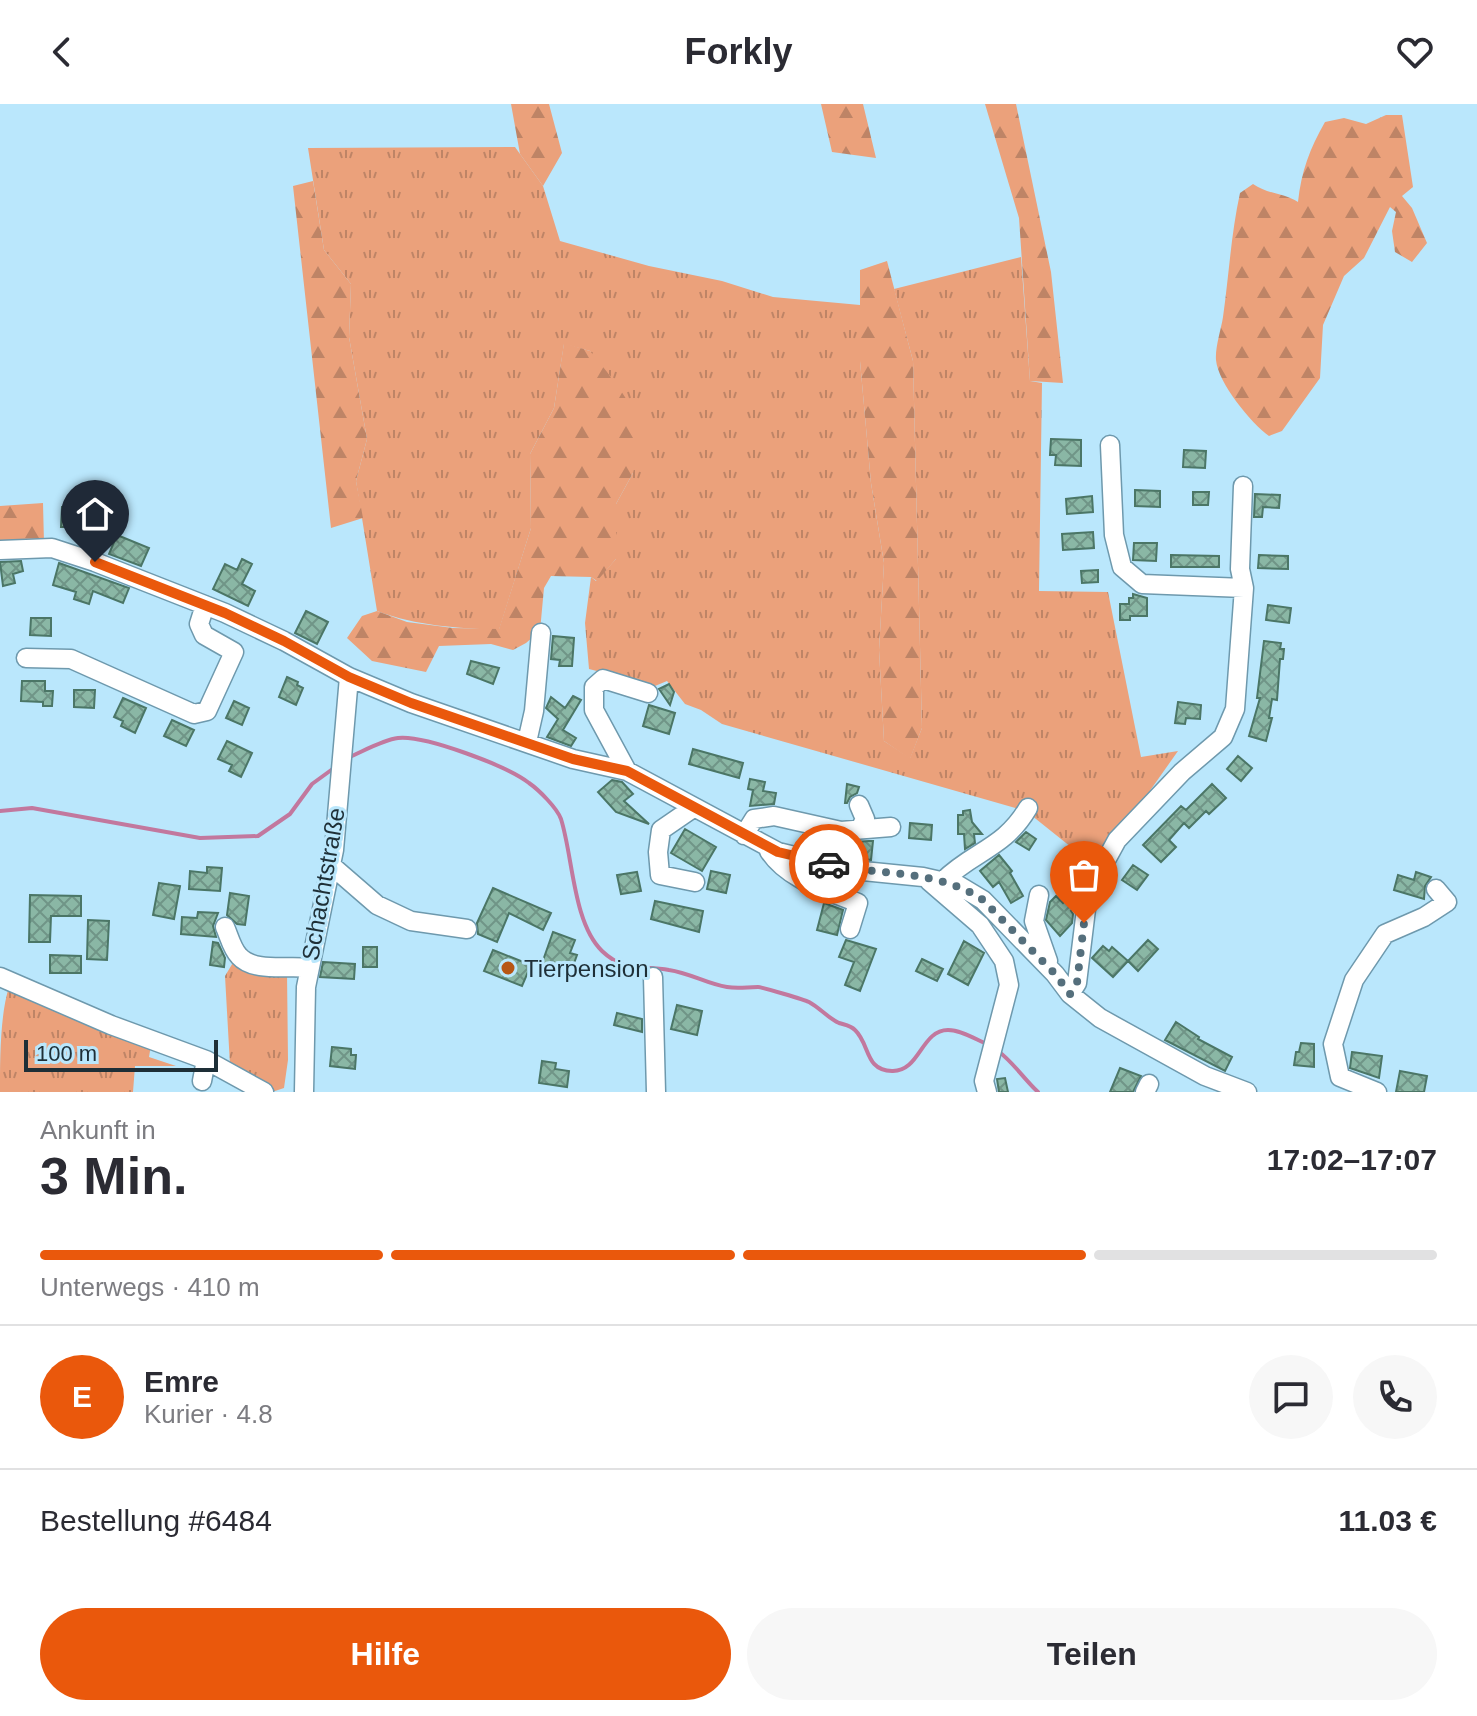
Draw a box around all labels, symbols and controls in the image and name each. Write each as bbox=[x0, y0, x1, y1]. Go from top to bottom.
icon: back bbox=[40, 30, 84, 74]
icon: heart bbox=[1393, 30, 1437, 74]
text: Forkly bbox=[684, 31, 793, 72]
pin bbox=[61, 480, 129, 562]
icon: home bbox=[73, 492, 117, 536]
street label: Schachtstraße bbox=[296, 805, 350, 963]
courier bbox=[789, 824, 869, 904]
pin bbox=[1050, 841, 1118, 923]
icon: car bbox=[807, 842, 851, 886]
icon: bag bbox=[1062, 853, 1106, 897]
place label: Tierpension bbox=[524, 955, 649, 982]
marker: Tierpension bbox=[499, 959, 517, 977]
scale bar bbox=[24, 1036, 218, 1072]
text: 100 m bbox=[36, 1041, 97, 1066]
text: Ankunft in bbox=[40, 1115, 156, 1145]
text: 17:02–17:07 bbox=[1267, 1143, 1437, 1176]
text: 3 Min. bbox=[40, 1147, 187, 1205]
text: Unterwegs · 410 m bbox=[40, 1272, 260, 1302]
button: chat bbox=[1249, 1355, 1333, 1439]
button: phone bbox=[1353, 1355, 1437, 1439]
text: Emre bbox=[144, 1365, 219, 1398]
text: E bbox=[72, 1380, 92, 1413]
text: Kurier · 4.8 bbox=[144, 1399, 273, 1429]
text: Bestellung #6484 bbox=[40, 1504, 272, 1537]
text: 11.03 € bbox=[1339, 1504, 1437, 1537]
button: Hilfe bbox=[40, 1608, 731, 1700]
button: Teilen bbox=[747, 1608, 1437, 1700]

